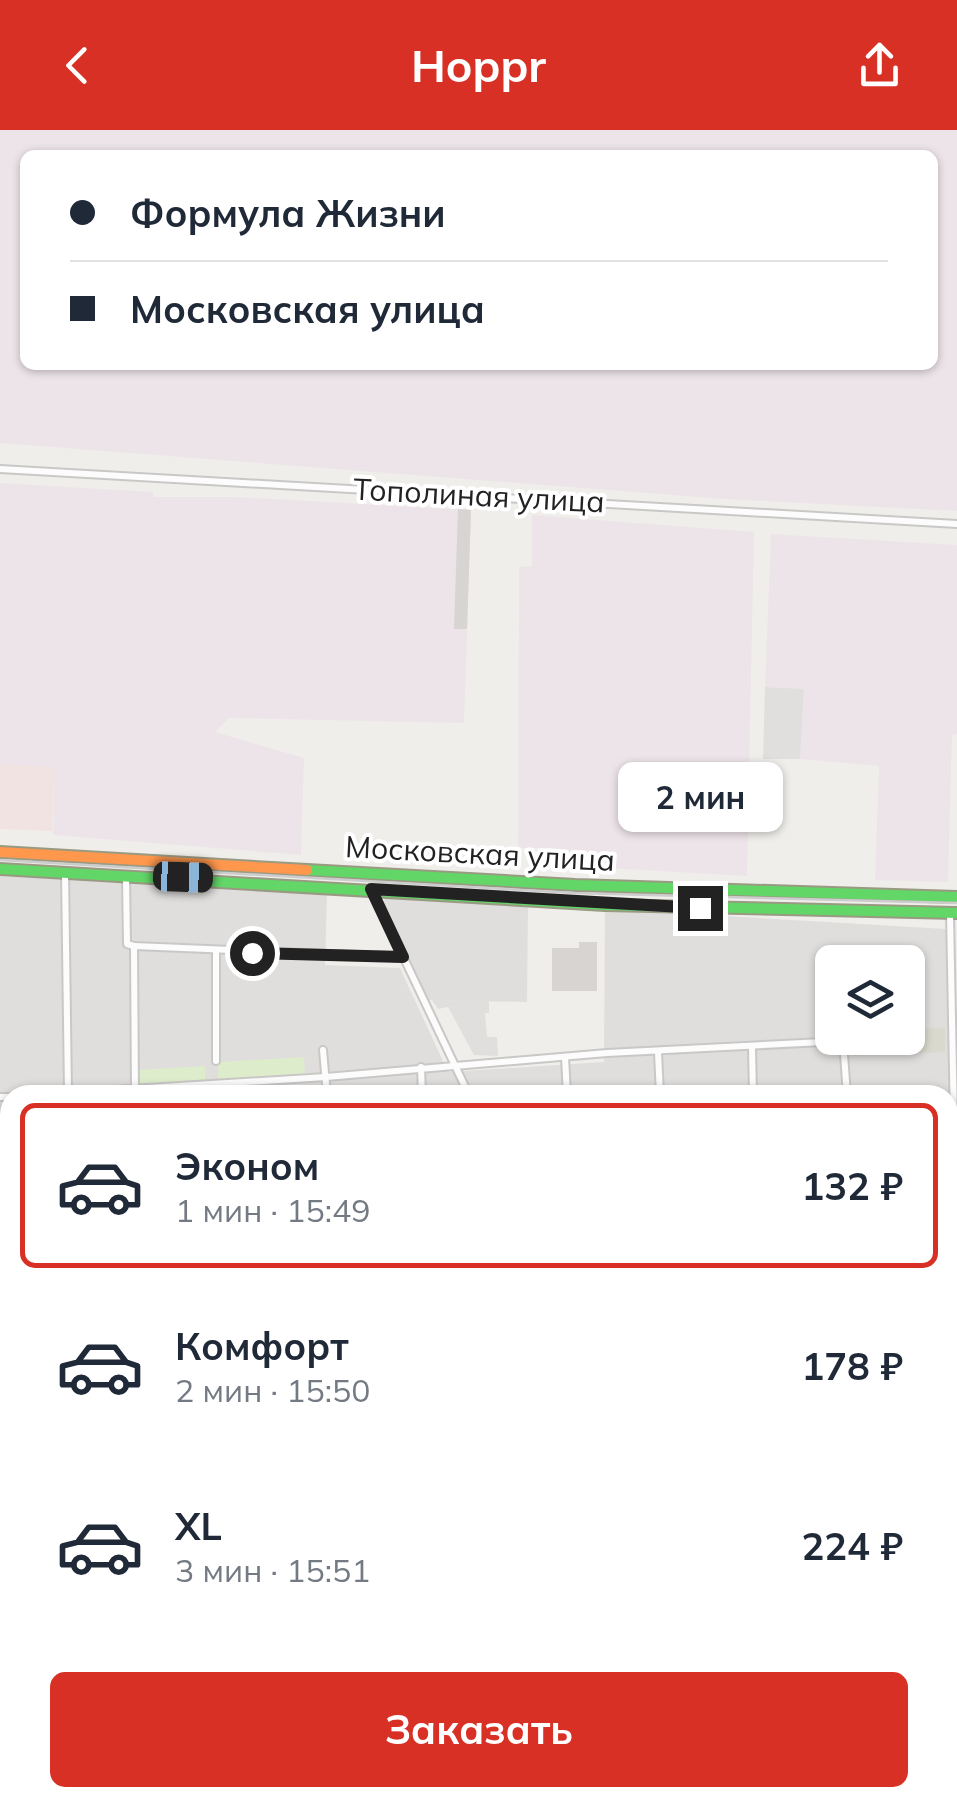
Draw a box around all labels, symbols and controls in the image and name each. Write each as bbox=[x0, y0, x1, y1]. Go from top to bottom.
text: Hoppr bbox=[411, 37, 546, 93]
icon: back bbox=[50, 38, 105, 93]
icon: share bbox=[852, 38, 907, 93]
text: Формула Жизни bbox=[130, 189, 446, 237]
text: Московская улица bbox=[130, 285, 485, 333]
street label: Тополиная улица bbox=[352, 469, 606, 521]
callout: 2 мин bbox=[618, 763, 782, 833]
text: 2 мин bbox=[656, 777, 745, 817]
street label: Московская улица bbox=[344, 827, 616, 879]
car bbox=[152, 861, 214, 893]
route end bbox=[678, 886, 723, 931]
route start bbox=[230, 931, 275, 976]
map controls bbox=[815, 945, 925, 1055]
button: layers bbox=[815, 945, 925, 1055]
icon: car bbox=[55, 1141, 145, 1231]
text: Эконом bbox=[175, 1142, 319, 1190]
text: 132 ₽ bbox=[801, 1162, 903, 1210]
text: 1 мин · 15:49 bbox=[175, 1190, 370, 1230]
icon: car bbox=[55, 1321, 145, 1411]
text: Комфорт bbox=[175, 1322, 349, 1370]
text: 178 ₽ bbox=[801, 1342, 903, 1390]
text: 2 мин · 15:50 bbox=[175, 1370, 370, 1410]
icon: car bbox=[55, 1501, 145, 1591]
text: XL bbox=[175, 1502, 222, 1550]
text: 224 ₽ bbox=[801, 1522, 903, 1570]
text: 3 мин · 15:51 bbox=[175, 1550, 370, 1590]
button: Заказать bbox=[50, 1672, 908, 1787]

